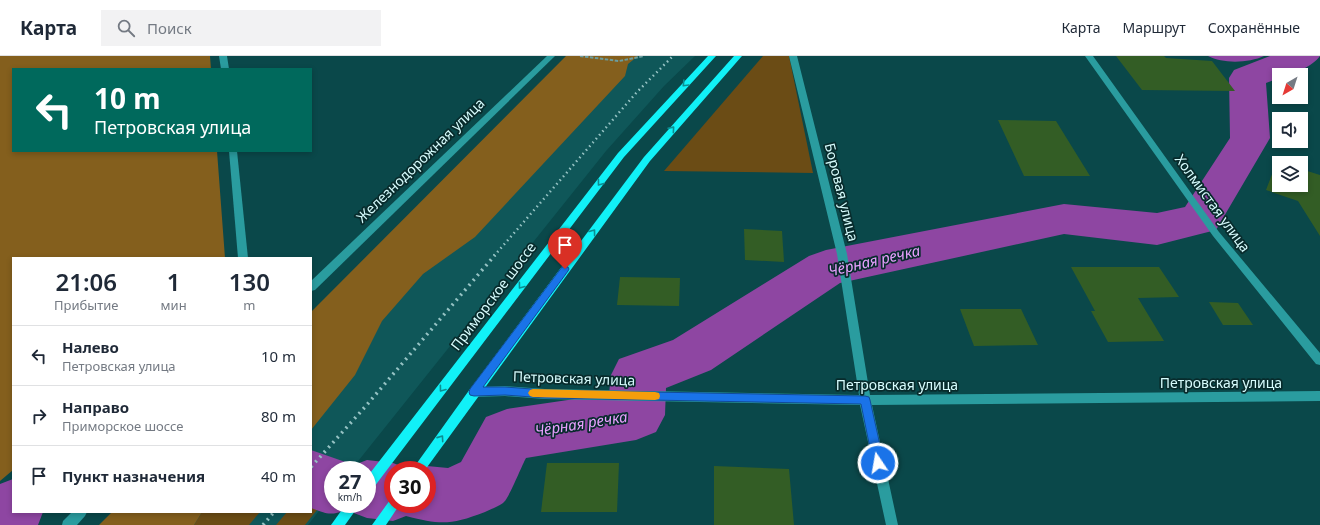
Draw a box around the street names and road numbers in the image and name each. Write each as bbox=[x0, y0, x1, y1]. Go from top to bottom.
street label: Железнодорожная улица bbox=[352, 94, 488, 226]
street label: Боровая улица bbox=[821, 141, 863, 243]
street label: Холмистая улица bbox=[1171, 150, 1255, 256]
street label: Приморское шоссе bbox=[446, 238, 540, 354]
street label: Петровская улица bbox=[513, 366, 635, 390]
street label: Петровская улица bbox=[1160, 373, 1282, 392]
street label: Петровская улица bbox=[836, 375, 958, 394]

